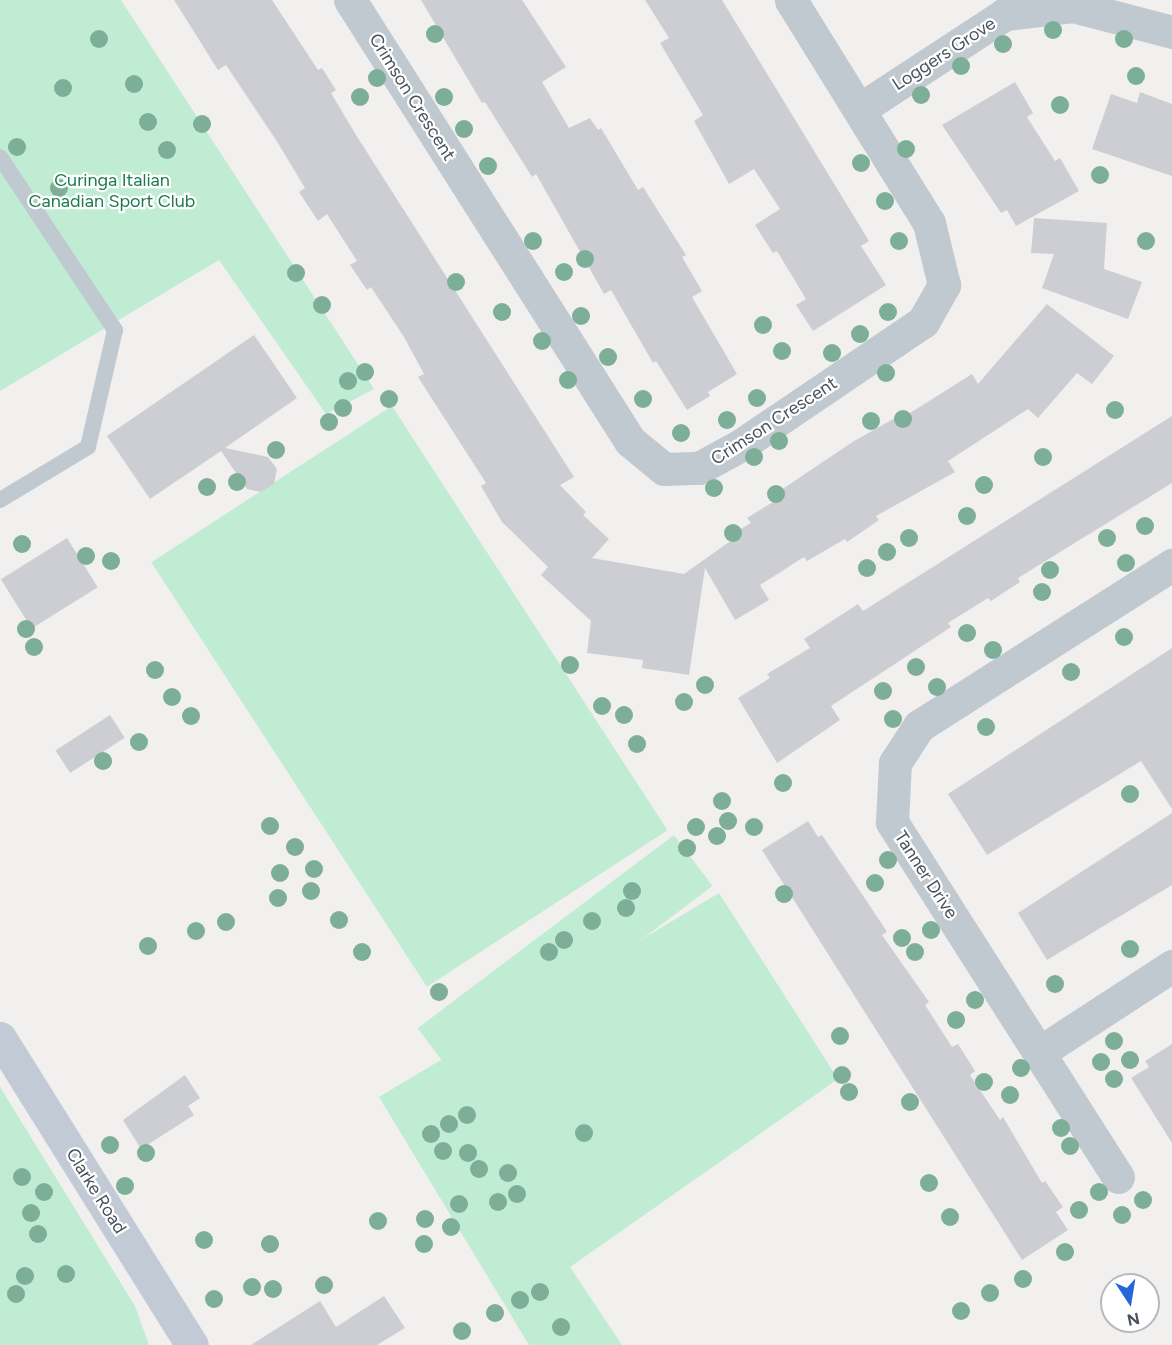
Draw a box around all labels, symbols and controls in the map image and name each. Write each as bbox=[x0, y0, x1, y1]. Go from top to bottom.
street label: Loggers Grove bbox=[888, 13, 1000, 95]
street label: Crimson Crescent bbox=[364, 30, 460, 164]
park label: Curinga Italian Canadian Sport Club bbox=[29, 170, 195, 213]
street label: Crimson Crescent bbox=[707, 372, 841, 470]
street label: Tanner Drive bbox=[890, 827, 962, 923]
street label: Clarke Road bbox=[61, 1144, 131, 1238]
north arrow bbox=[1100, 1273, 1160, 1333]
text: N bbox=[1125, 1309, 1141, 1330]

